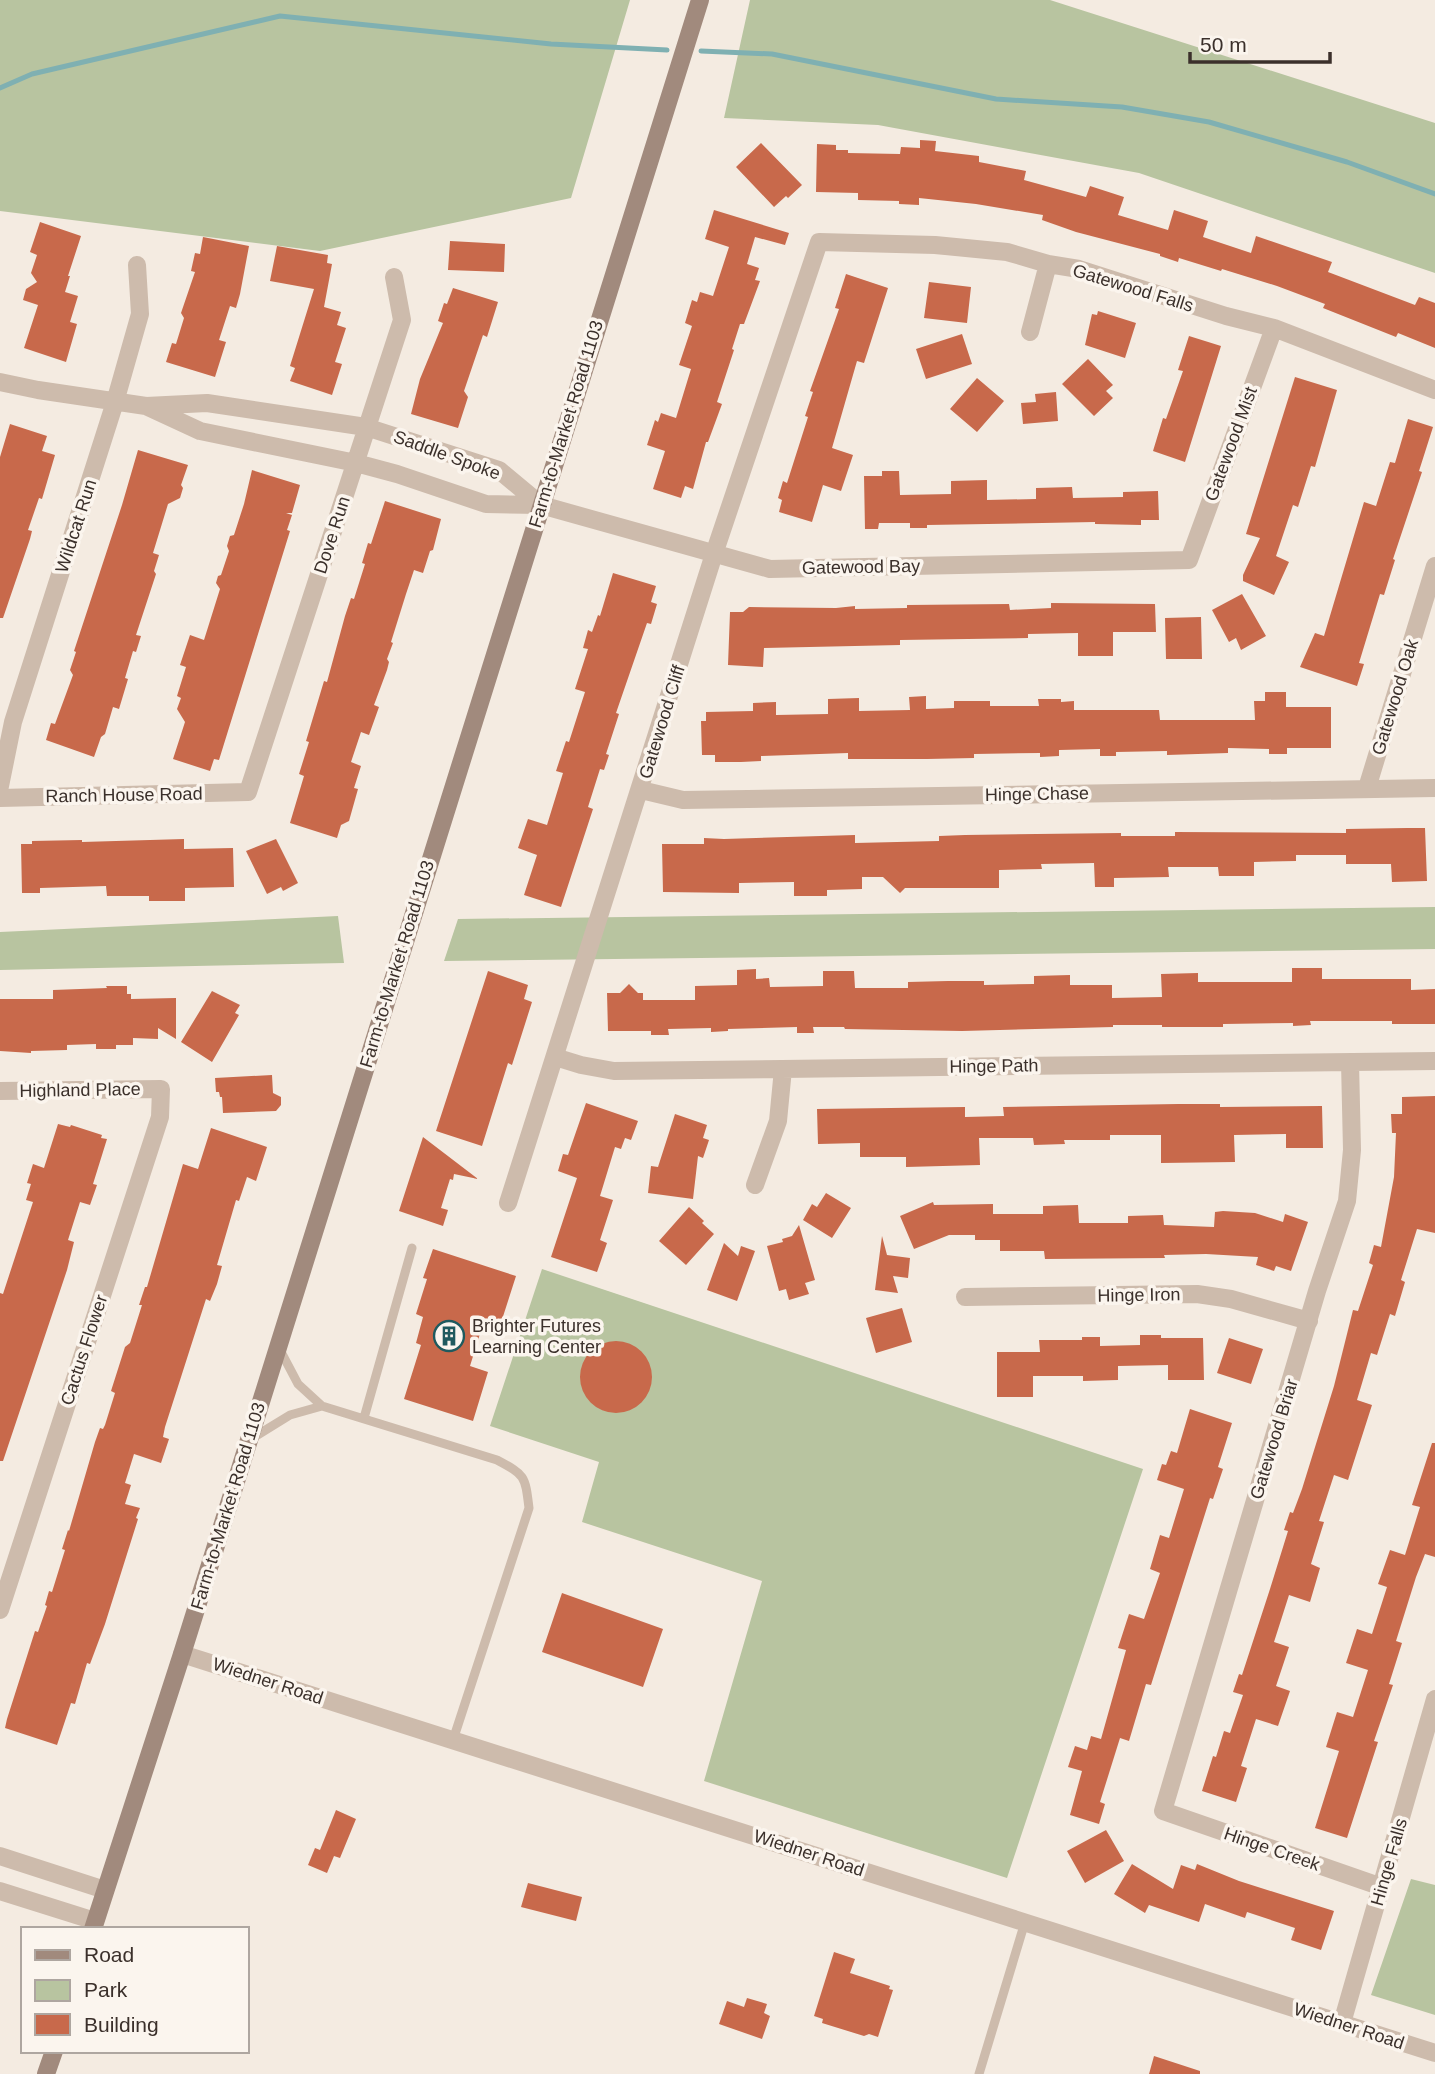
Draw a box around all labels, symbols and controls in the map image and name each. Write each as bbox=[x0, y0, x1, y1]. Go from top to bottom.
scale bar bbox=[1190, 21, 1330, 65]
text: 50 m bbox=[1200, 33, 1247, 56]
street label: Gatewood Falls bbox=[1070, 260, 1196, 316]
street label: Farm-to-Market Road 1103 bbox=[525, 318, 607, 530]
street label: Gatewood Mist bbox=[1201, 384, 1261, 504]
street label: Saddle Spoke bbox=[391, 426, 503, 484]
street label: Wildcat Run bbox=[51, 477, 101, 575]
street label: Dove Run bbox=[310, 494, 354, 576]
street label: Gatewood Bay bbox=[802, 556, 920, 578]
street label: Gatewood Oak bbox=[1368, 636, 1422, 757]
street label: Gatewood Cliff bbox=[635, 662, 689, 781]
street label: Hinge Chase bbox=[985, 783, 1089, 805]
street label: Ranch House Road bbox=[45, 784, 203, 806]
street label: Farm-to-Market Road 1103 bbox=[356, 858, 438, 1070]
street label: Hinge Path bbox=[949, 1055, 1039, 1077]
street label: Highland Place bbox=[19, 1079, 141, 1101]
street label: Hinge Iron bbox=[1097, 1284, 1181, 1306]
street label: Cactus Flower bbox=[57, 1292, 111, 1408]
place label: Brighter Futures Learning Center bbox=[472, 1316, 601, 1357]
building icon: Brighter Futures Learning Center bbox=[432, 1319, 466, 1353]
street label: Gatewood Briar bbox=[1246, 1376, 1302, 1502]
street label: Farm-to-Market Road 1103 bbox=[187, 1400, 269, 1612]
street label: Wiedner Road bbox=[210, 1654, 326, 1708]
street label: Hinge Falls bbox=[1367, 1816, 1411, 1908]
street label: Hinge Creek bbox=[1221, 1823, 1323, 1875]
street label: Wiedner Road bbox=[751, 1826, 867, 1880]
legend bbox=[21, 1927, 248, 2053]
text: Road bbox=[84, 1943, 134, 1966]
text: Park bbox=[84, 1978, 128, 2001]
street label: Wiedner Road bbox=[1291, 1999, 1407, 2053]
text: Building bbox=[84, 2013, 159, 2036]

